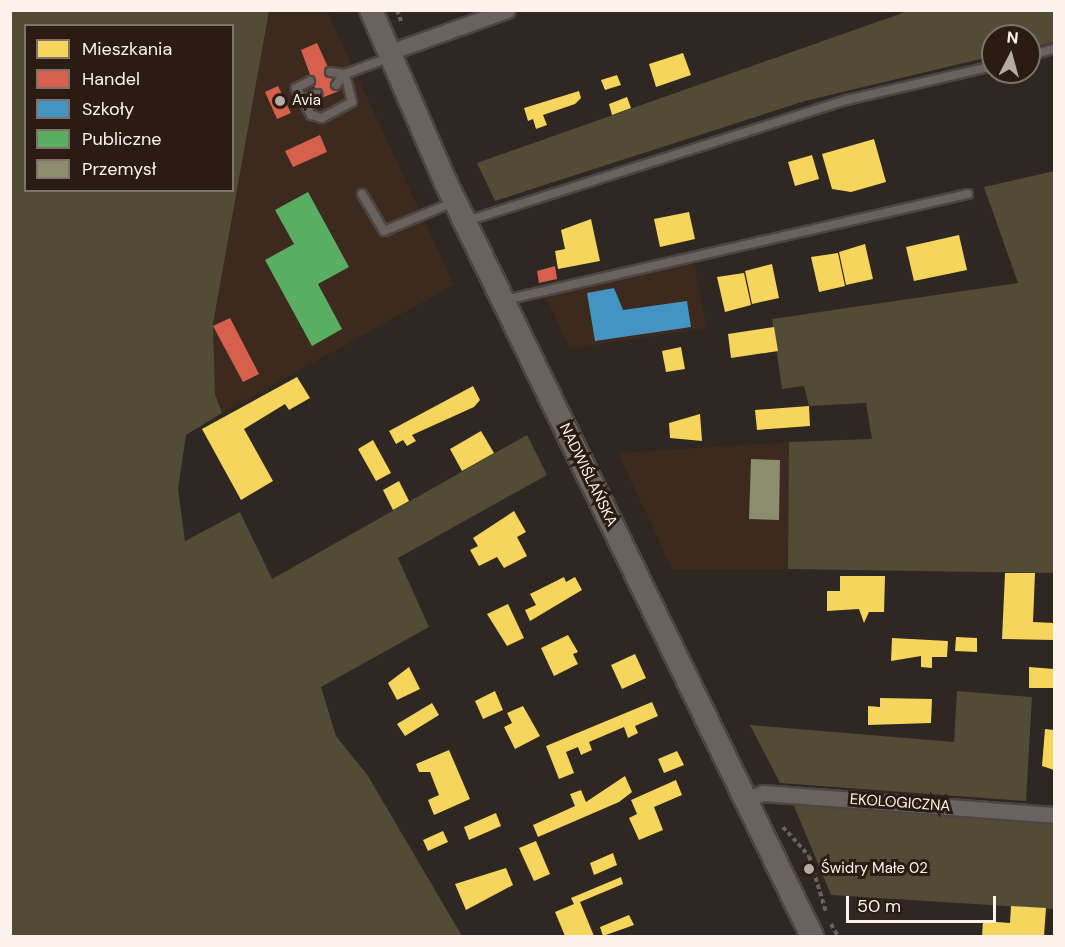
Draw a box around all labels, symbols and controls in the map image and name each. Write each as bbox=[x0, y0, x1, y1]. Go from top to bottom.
legend bbox=[24, 24, 234, 192]
north arrow bbox=[981, 24, 1041, 84]
text: N bbox=[1006, 27, 1020, 49]
text: Mieszkania bbox=[82, 37, 172, 61]
text: Handel bbox=[82, 67, 140, 91]
place label: Avia bbox=[292, 92, 321, 110]
marker: Avia bbox=[273, 94, 287, 108]
text: Szkoły bbox=[82, 97, 134, 121]
text: Publiczne bbox=[82, 127, 161, 151]
text: Przemysł bbox=[82, 157, 156, 181]
street label: NADWIŚLAŃSKA bbox=[555, 420, 621, 530]
street label: EKOLOGICZNA bbox=[849, 791, 951, 815]
place label: Świdry Małe 02 bbox=[821, 860, 928, 878]
marker: Świdry Małe 02 bbox=[802, 862, 816, 876]
scale bar bbox=[849, 884, 999, 922]
text: 50 m bbox=[857, 894, 901, 918]

